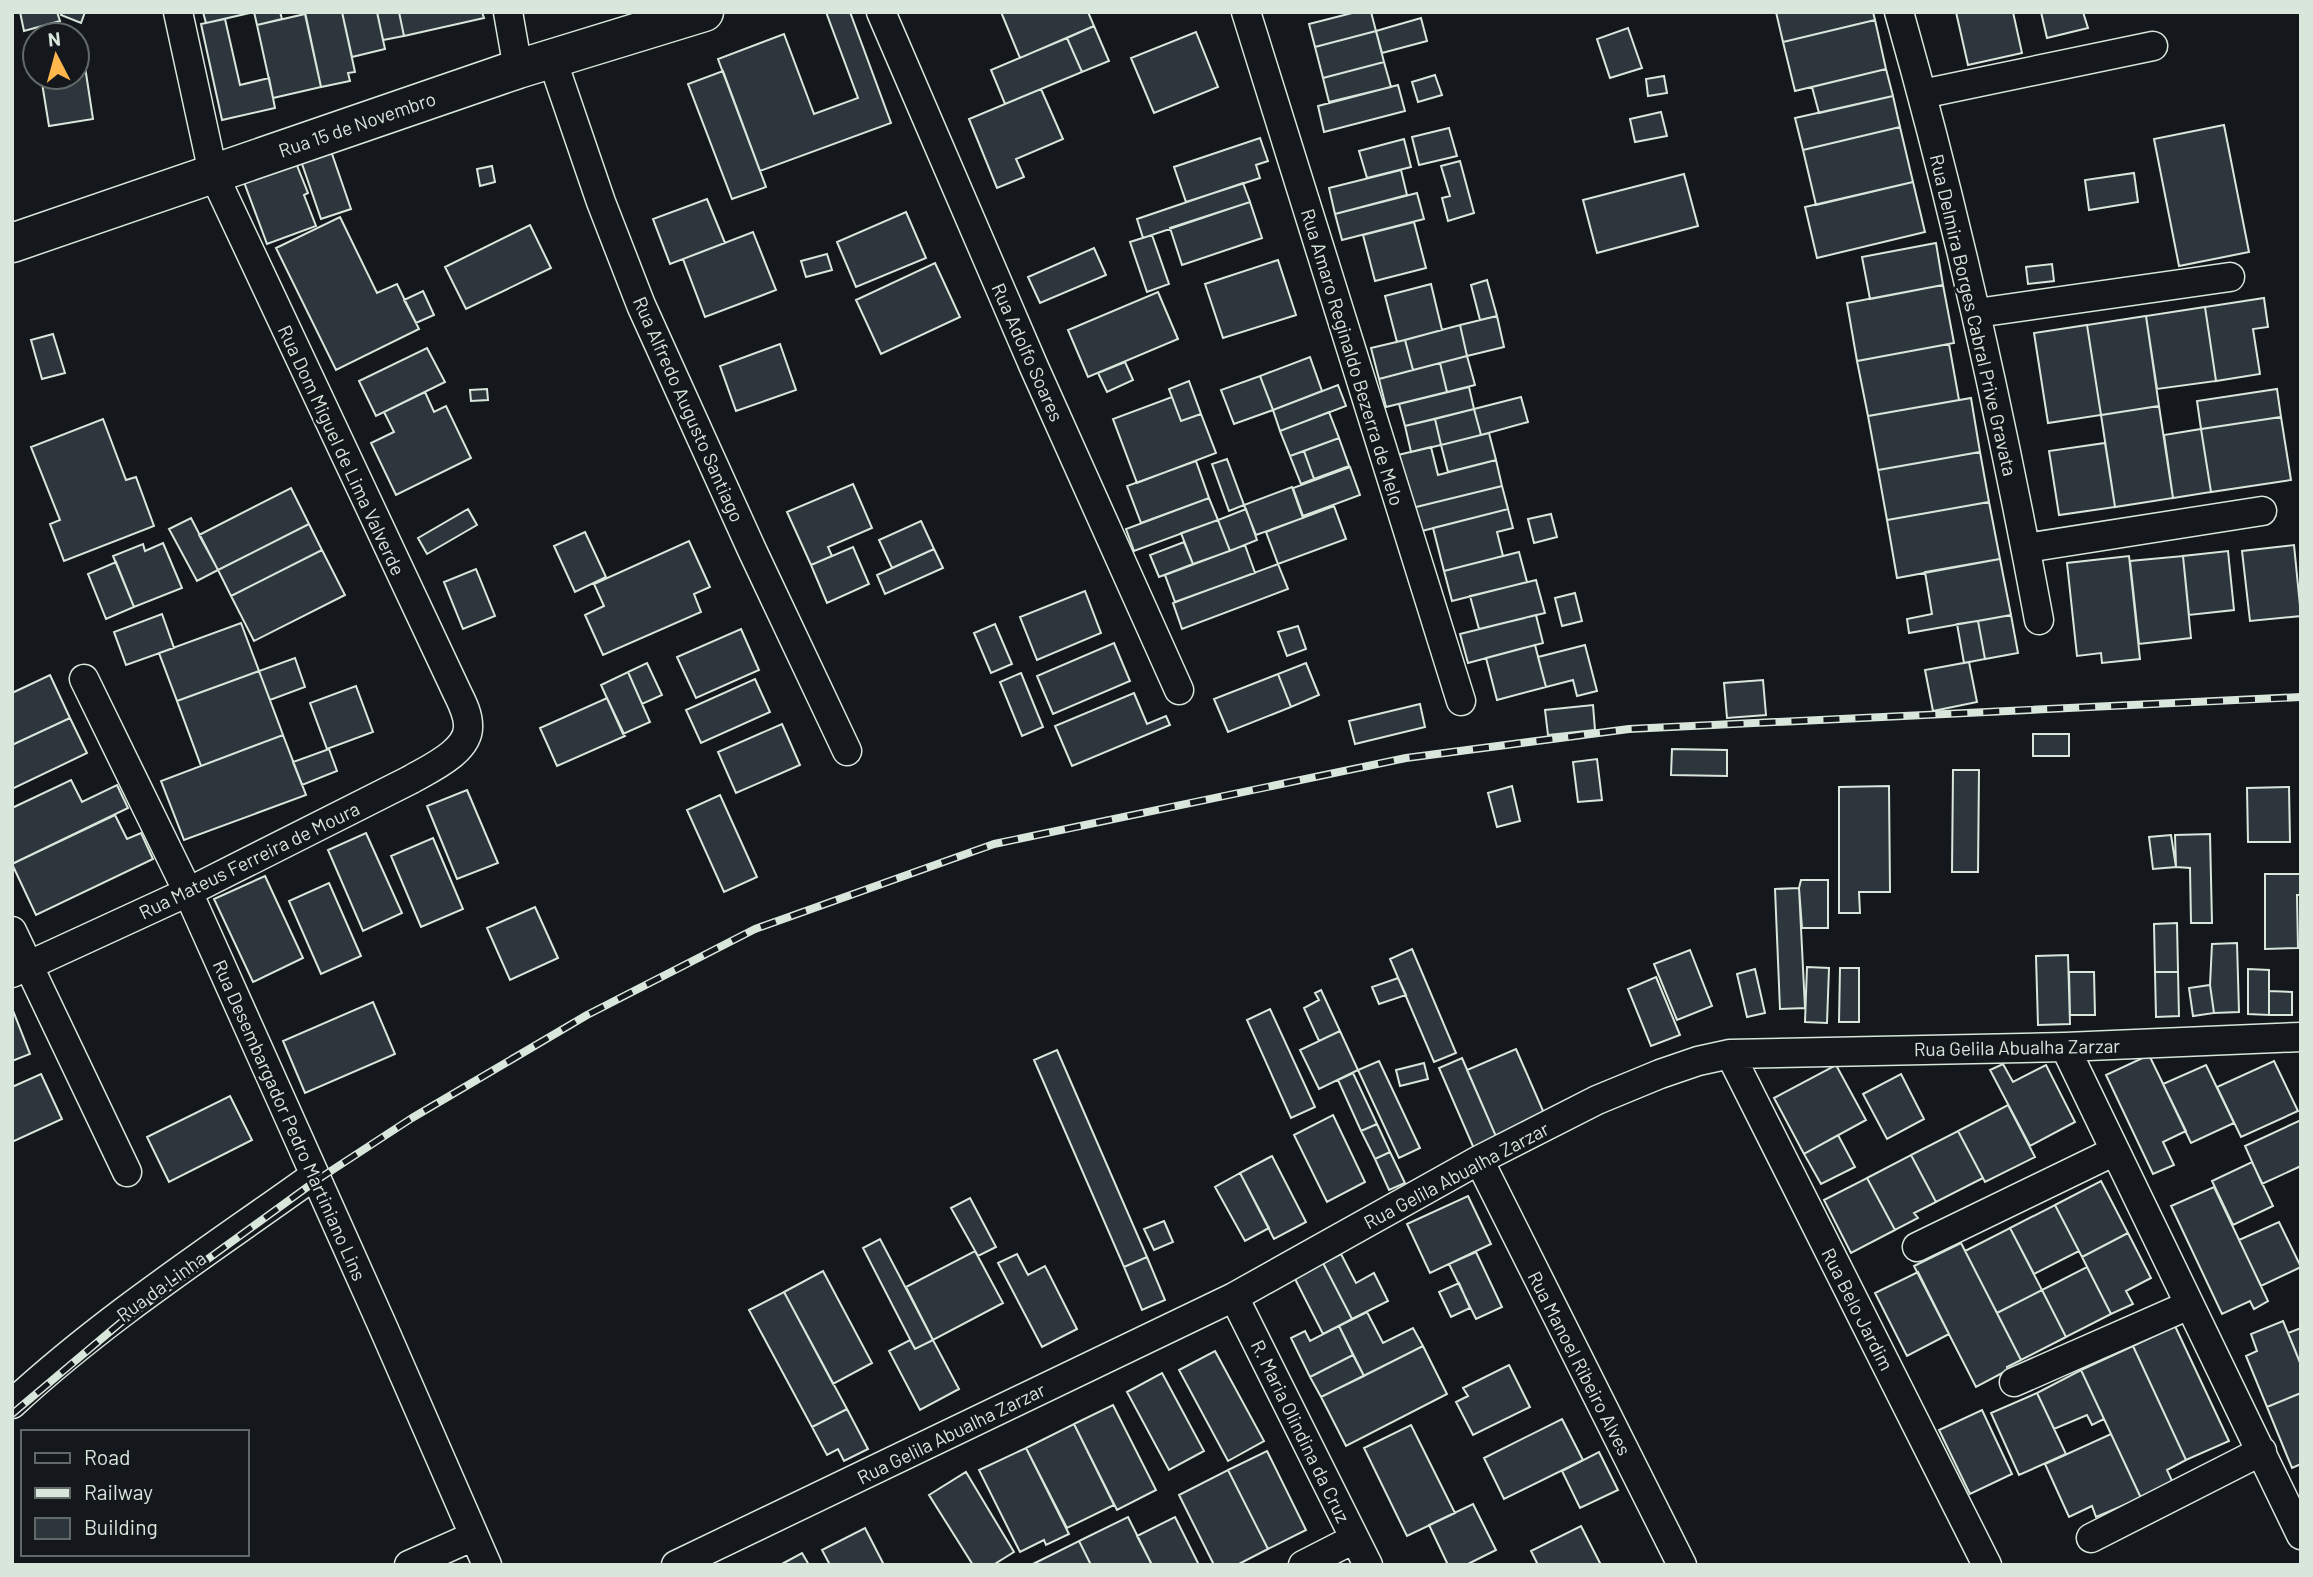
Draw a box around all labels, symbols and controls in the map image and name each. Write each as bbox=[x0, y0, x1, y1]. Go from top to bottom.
north arrow bbox=[21, 21, 91, 91]
text: N bbox=[47, 26, 62, 51]
street label: Rua 15 de Novembro bbox=[275, 86, 439, 162]
street label: Rua Delmira Borges Cabral Prive Gravata bbox=[1926, 152, 2022, 478]
street label: Rua Amaro Reginaldo Bezerra de Melo bbox=[1297, 206, 1409, 508]
street label: Rua Adolfo Soares bbox=[987, 279, 1069, 425]
street label: Rua Alfredo Augusto Santiago bbox=[629, 293, 749, 525]
street label: Rua Dom Miguel de Lima Valverde bbox=[274, 321, 410, 579]
street label: Rua Mateus Ferreira de Moura bbox=[135, 796, 363, 924]
street label: Rua Desembargador Pedro Martiniano Lins bbox=[209, 956, 371, 1284]
street label: Rua Gelila Abualha Zarzar bbox=[1914, 1034, 2120, 1060]
street label: Rua Gelila Abualha Zarzar bbox=[1360, 1116, 1553, 1234]
street label: Rua Belo Jardim bbox=[1817, 1244, 1899, 1374]
street label: Rua da Linha bbox=[112, 1246, 210, 1326]
street label: Rua Manoel Ribeiro Alves bbox=[1524, 1267, 1636, 1459]
street label: R. Maria Olindina da Cruz bbox=[1247, 1336, 1355, 1526]
street label: Rua Gelila Abualha Zarzar bbox=[853, 1377, 1049, 1489]
legend bbox=[21, 1430, 248, 1556]
text: Road bbox=[84, 1444, 130, 1469]
text: Railway bbox=[84, 1479, 153, 1504]
text: Building bbox=[84, 1514, 158, 1539]

